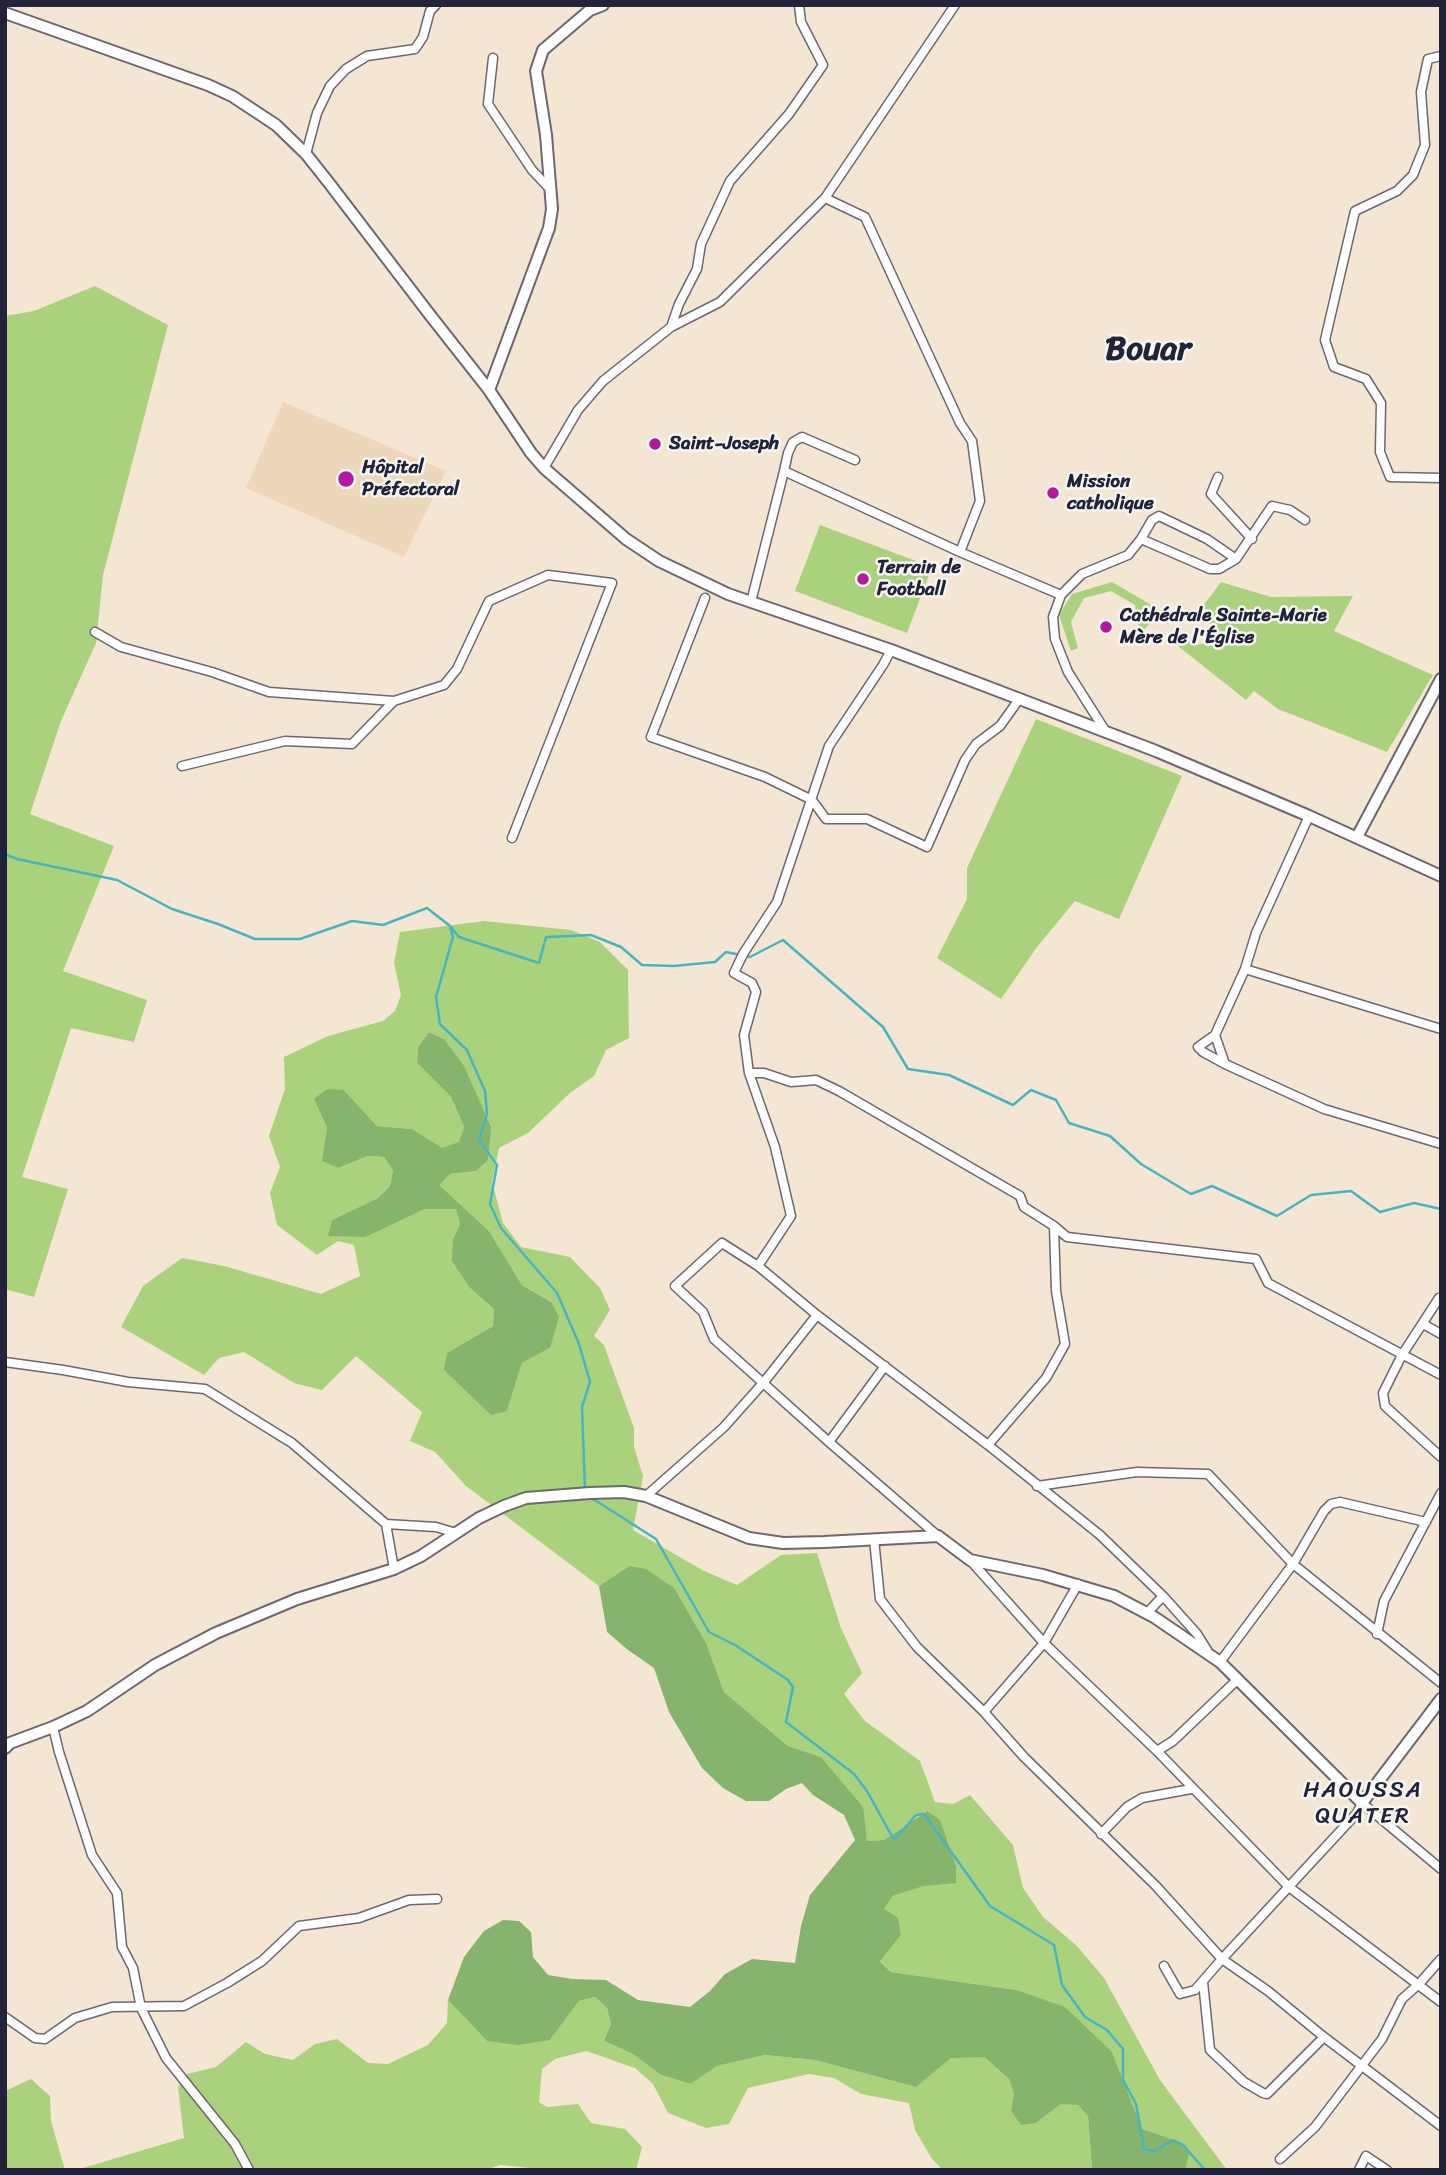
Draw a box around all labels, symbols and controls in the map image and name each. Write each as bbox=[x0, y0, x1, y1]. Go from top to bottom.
district label: Bouar bbox=[1105, 331, 1191, 371]
place label: Saint-Joseph bbox=[669, 433, 779, 455]
marker: Saint-Joseph bbox=[647, 436, 663, 452]
place label: Hôpital Préfectoral bbox=[362, 457, 459, 501]
marker: Hôpital Préfectoral bbox=[336, 469, 356, 489]
place label: Mission catholique bbox=[1067, 471, 1154, 515]
marker: Mission catholique bbox=[1045, 485, 1061, 501]
place label: Terrain de Football bbox=[877, 557, 961, 601]
marker: Terrain de Football bbox=[855, 571, 871, 587]
place label: Cathédrale Sainte-Marie Mère de l'Église bbox=[1120, 605, 1327, 649]
marker: Cathédrale Sainte-Marie Mère de l'Église bbox=[1098, 619, 1114, 635]
district label: HAOUSSA QUATER bbox=[1306, 1777, 1420, 1831]

